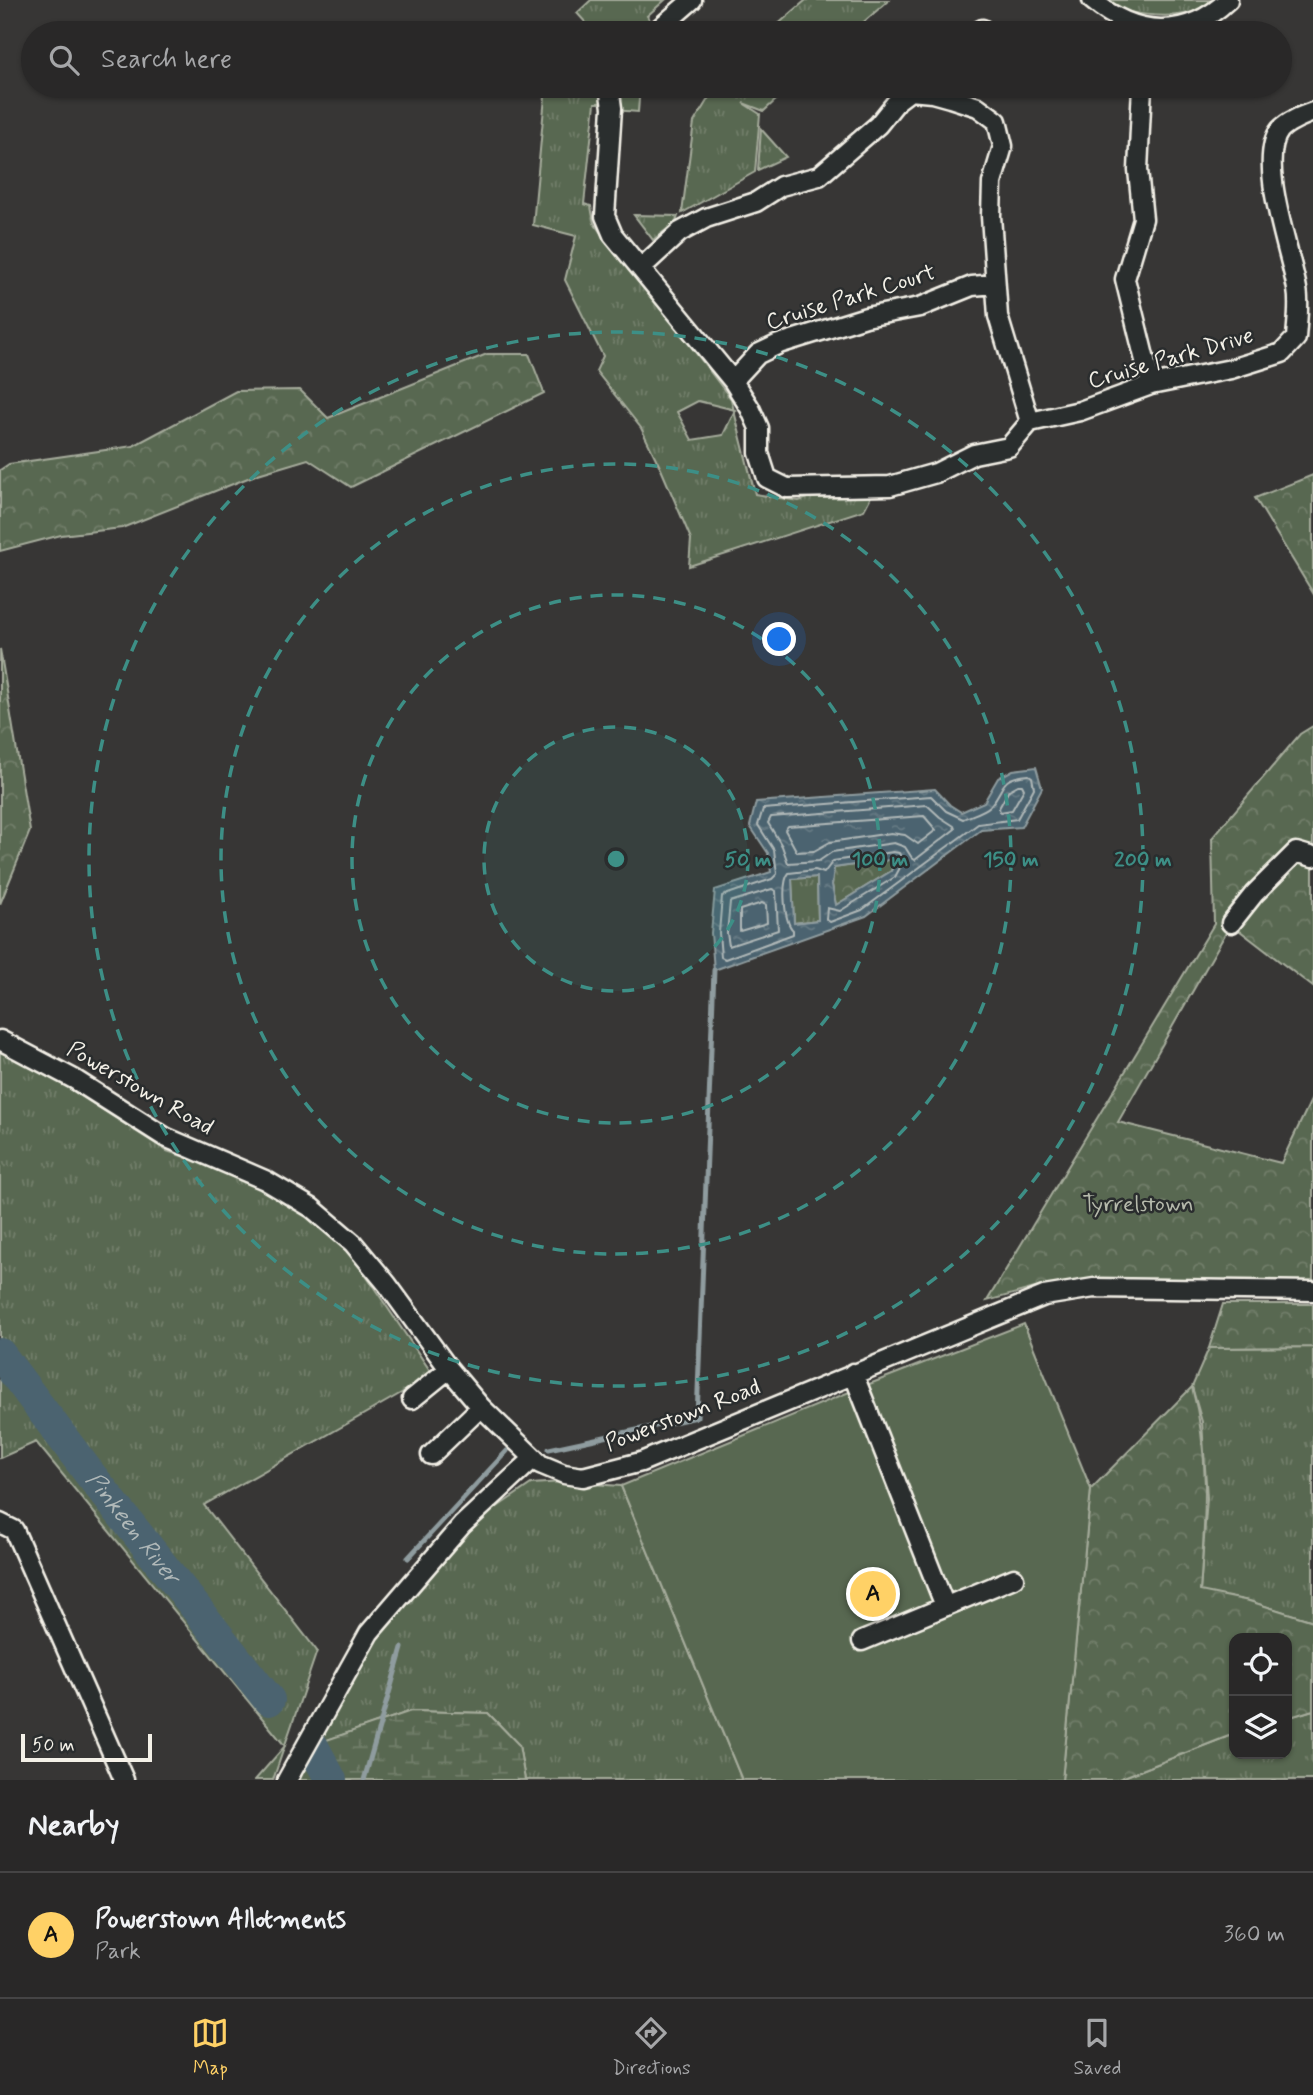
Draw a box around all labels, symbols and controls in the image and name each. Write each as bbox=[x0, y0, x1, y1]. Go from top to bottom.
search box bbox=[21, 21, 1292, 98]
icon: search bbox=[45, 41, 83, 79]
text: Search here bbox=[101, 43, 232, 77]
street label: Cruise Park Court bbox=[763, 258, 939, 338]
street label: Cruise Park Drive bbox=[1085, 321, 1257, 397]
your location bbox=[762, 622, 796, 656]
text: 50 m bbox=[725, 846, 772, 874]
text: 100 m bbox=[852, 846, 908, 874]
text: 150 m bbox=[983, 846, 1039, 874]
text: 200 m bbox=[1114, 846, 1172, 874]
centre of rings bbox=[604, 847, 628, 871]
street label: Powerstown Road bbox=[61, 1035, 219, 1143]
park label: Tyrrelstown bbox=[1082, 1190, 1194, 1220]
street label: Powerstown Road bbox=[601, 1373, 765, 1459]
water label: Pinkeen River bbox=[78, 1465, 189, 1593]
pin: A bbox=[850, 1568, 896, 1620]
map controls bbox=[1229, 1633, 1292, 1759]
button: locate bbox=[1229, 1633, 1292, 1696]
button: layers bbox=[1229, 1696, 1292, 1759]
scale bar bbox=[21, 1731, 152, 1763]
text: 50 m bbox=[32, 1733, 75, 1758]
text: Nearby bbox=[28, 1806, 119, 1845]
text: Powerstown Allotments bbox=[95, 1903, 346, 1937]
text: A bbox=[43, 1920, 59, 1950]
text: 360 m bbox=[1224, 1920, 1285, 1950]
text: Park bbox=[95, 1937, 141, 1967]
tab: Map bbox=[191, 2014, 229, 2081]
tab: Directions bbox=[612, 2014, 691, 2081]
tab: Saved bbox=[1073, 2014, 1121, 2081]

